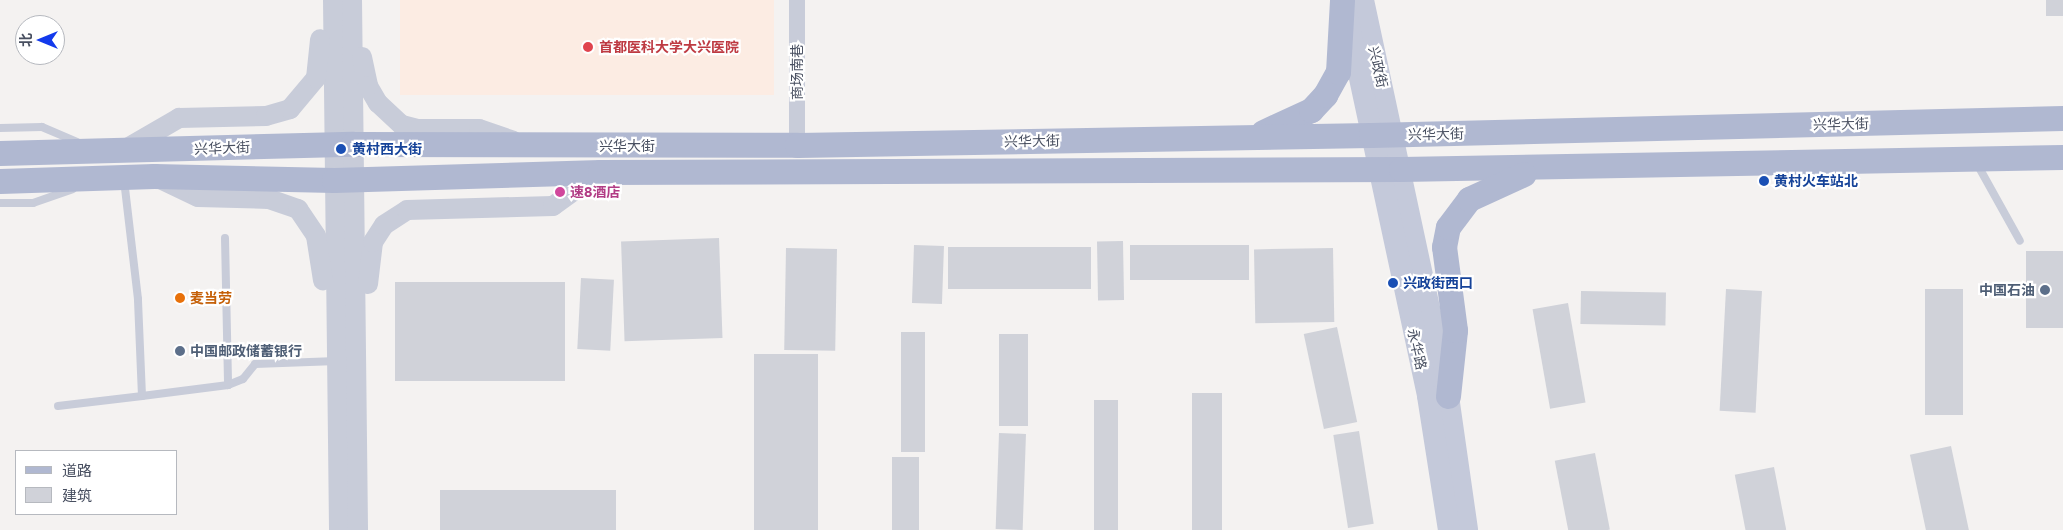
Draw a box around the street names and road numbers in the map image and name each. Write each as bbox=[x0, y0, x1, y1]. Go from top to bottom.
street label: 商场南巷 bbox=[789, 44, 805, 100]
street label: 兴政街 bbox=[1365, 45, 1391, 89]
street label: 兴华大街 bbox=[1813, 115, 1869, 133]
street label: 兴华大街 bbox=[1408, 125, 1464, 143]
street label: 兴华大街 bbox=[1004, 132, 1060, 150]
street label: 兴华大街 bbox=[599, 138, 655, 154]
street label: 兴华大街 bbox=[194, 139, 250, 157]
street label: 永华路 bbox=[1404, 327, 1430, 371]

